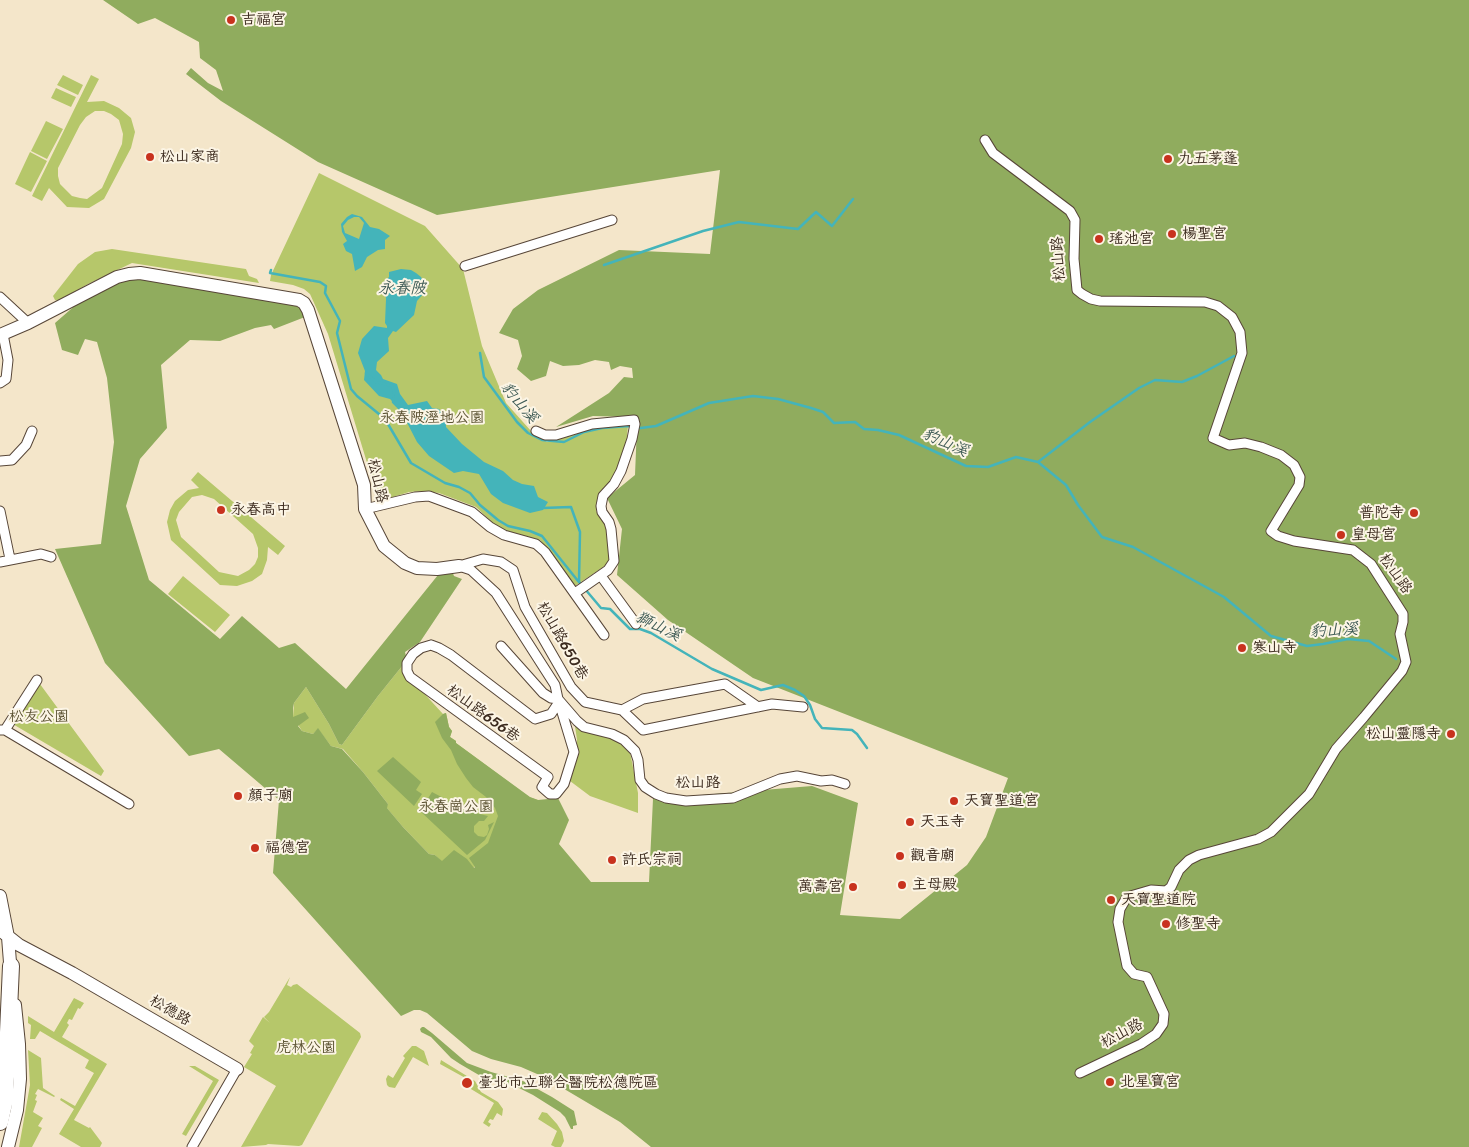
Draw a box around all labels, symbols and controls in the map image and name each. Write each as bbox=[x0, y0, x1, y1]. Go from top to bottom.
place label: 吉福宮 bbox=[241, 11, 286, 29]
marker: 吉福宮 bbox=[225, 14, 237, 26]
place label: 松山家商 bbox=[160, 148, 220, 166]
place label: 九五茅蓬 bbox=[1178, 150, 1238, 168]
marker: 松山家商 bbox=[144, 151, 156, 163]
marker: 九五茅蓬 bbox=[1162, 153, 1174, 165]
place label: 楊聖宮 bbox=[1182, 225, 1227, 243]
marker: 楊聖宮 bbox=[1166, 228, 1178, 240]
place label: 瑤池宮 bbox=[1109, 230, 1154, 248]
marker: 瑤池宮 bbox=[1093, 233, 1105, 245]
street label: 松山路 bbox=[1049, 236, 1069, 282]
water label: 永春陂 bbox=[378, 279, 426, 299]
water label: 豹山溪 bbox=[496, 378, 542, 428]
park label: 永春陂溼地公園 bbox=[380, 409, 484, 427]
water label: 豹山溪 bbox=[919, 424, 971, 462]
street label: 松山路 bbox=[363, 457, 391, 505]
place label: 永春高中 bbox=[231, 501, 291, 519]
marker: 永春高中 bbox=[215, 504, 227, 516]
place label: 普陀寺 bbox=[1359, 504, 1404, 522]
marker: 普陀寺 bbox=[1408, 507, 1420, 519]
place label: 皇母宮 bbox=[1351, 526, 1396, 544]
marker: 皇母宮 bbox=[1335, 529, 1347, 541]
street label: 松山路 bbox=[1375, 550, 1415, 598]
street label: 松山路650巷 bbox=[532, 599, 592, 683]
water label: 獅山溪 bbox=[632, 608, 684, 646]
water label: 豹山溪 bbox=[1310, 620, 1358, 642]
place label: 寒山寺 bbox=[1252, 639, 1297, 657]
marker: 寒山寺 bbox=[1236, 642, 1248, 654]
street label: 松山路656巷 bbox=[443, 681, 523, 747]
park label: 松友公園 bbox=[9, 708, 69, 726]
place label: 松山靈隱寺 bbox=[1366, 725, 1441, 743]
marker: 松山靈隱寺 bbox=[1445, 728, 1457, 740]
street label: 松山路 bbox=[676, 774, 720, 792]
place label: 顏子廟 bbox=[248, 787, 293, 805]
marker: 顏子廟 bbox=[232, 790, 244, 802]
place label: 天寶聖道宮 bbox=[964, 792, 1039, 810]
marker: 天寶聖道宮 bbox=[948, 795, 960, 807]
park label: 永春崗公園 bbox=[419, 798, 493, 816]
place label: 天玉寺 bbox=[920, 813, 965, 831]
marker: 天玉寺 bbox=[904, 816, 916, 828]
place label: 福德宮 bbox=[265, 839, 310, 857]
marker: 福德宮 bbox=[249, 842, 261, 854]
place label: 觀音廟 bbox=[910, 847, 955, 865]
marker: 觀音廟 bbox=[894, 850, 906, 862]
place label: 許氏宗祠 bbox=[622, 851, 682, 869]
marker: 許氏宗祠 bbox=[606, 854, 618, 866]
place label: 主母殿 bbox=[912, 876, 957, 894]
place label: 萬壽宮 bbox=[798, 878, 843, 896]
marker: 主母殿 bbox=[896, 879, 908, 891]
marker: 萬壽宮 bbox=[847, 881, 859, 893]
place label: 天寶聖道院 bbox=[1121, 891, 1196, 909]
marker: 天寶聖道院 bbox=[1105, 894, 1117, 906]
place label: 修聖寺 bbox=[1176, 915, 1221, 933]
marker: 修聖寺 bbox=[1160, 918, 1172, 930]
street label: 松德路 bbox=[146, 992, 194, 1030]
street label: 松山路 bbox=[1098, 1015, 1146, 1053]
park label: 虎林公園 bbox=[276, 1039, 336, 1057]
place label: 北星寶宮 bbox=[1120, 1073, 1180, 1091]
place label: 臺北市立聯合醫院松德院區 bbox=[478, 1074, 658, 1092]
marker: 臺北市立聯合醫院松德院區 bbox=[460, 1076, 474, 1090]
marker: 北星寶宮 bbox=[1104, 1076, 1116, 1088]

